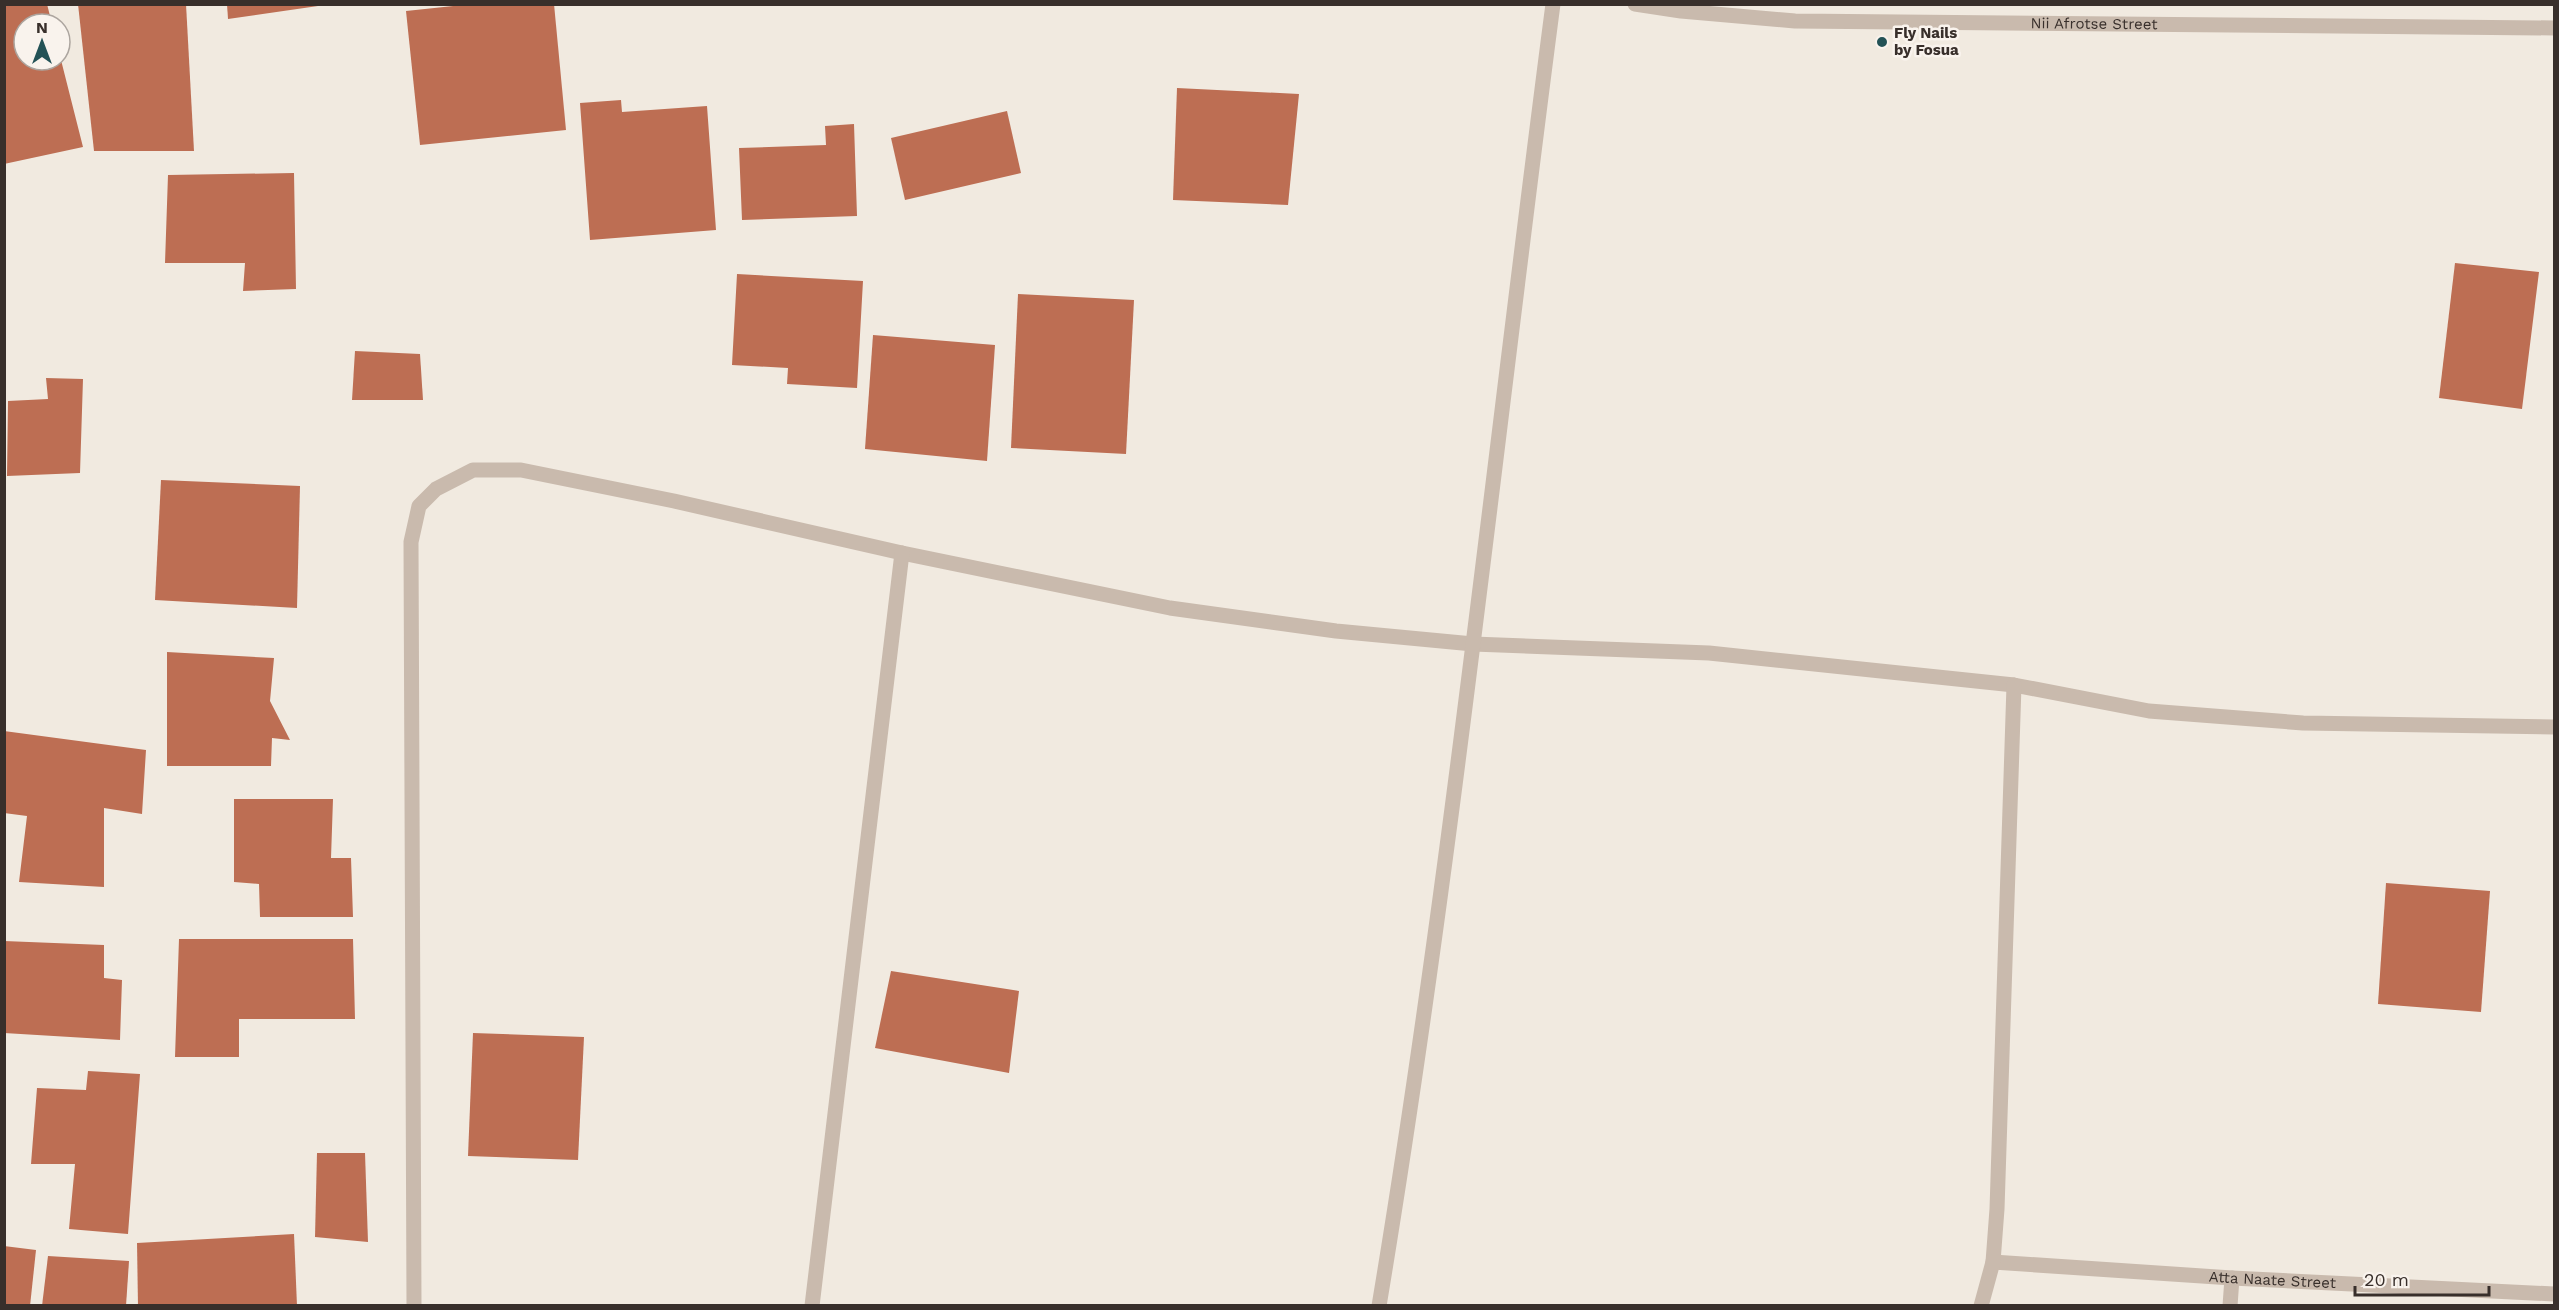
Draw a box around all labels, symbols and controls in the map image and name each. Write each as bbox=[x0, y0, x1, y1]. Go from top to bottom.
north arrow bbox=[12, 12, 72, 72]
street label: Nii Afrotse Street bbox=[2030, 14, 2158, 33]
text: N bbox=[36, 18, 48, 37]
place label: Fly Nails by Fosua bbox=[1894, 24, 1959, 59]
marker: Fly Nails by Fosua bbox=[1875, 35, 1889, 49]
scale bar bbox=[2355, 1259, 2488, 1297]
street label: Atta Naate Street bbox=[2208, 1267, 2337, 1292]
text: 20 m bbox=[2364, 1269, 2409, 1290]

